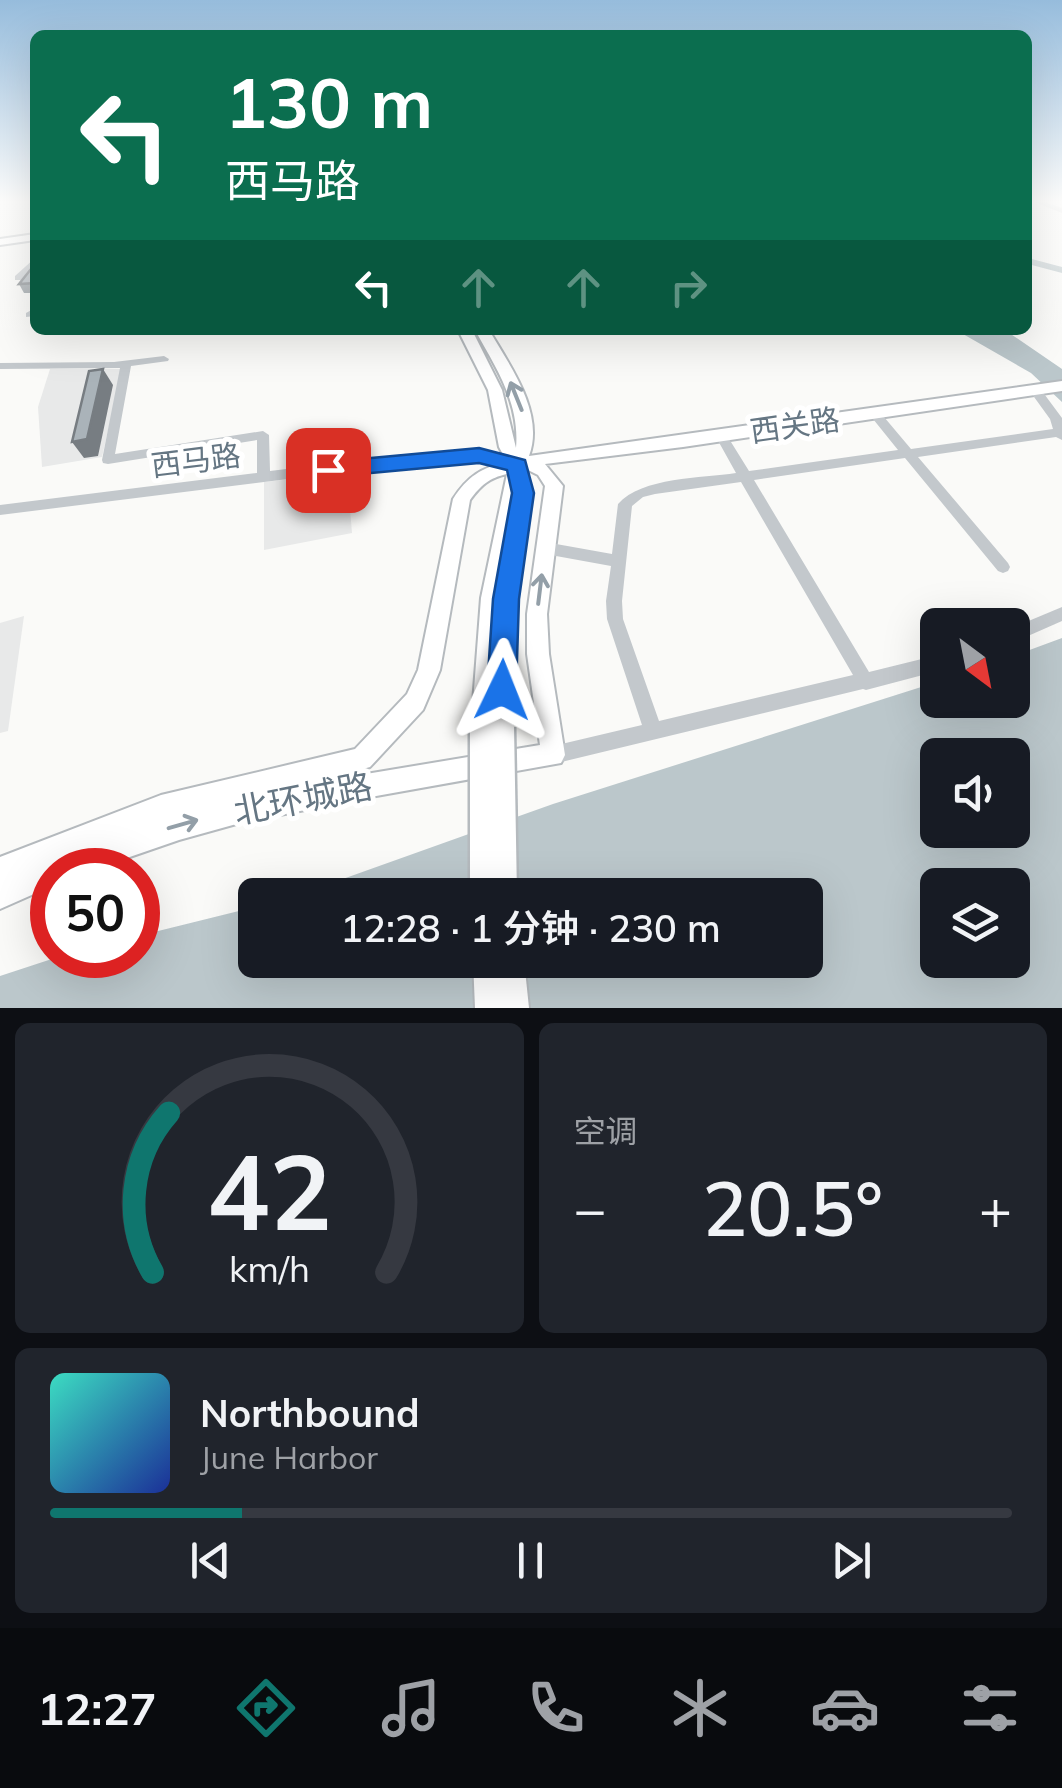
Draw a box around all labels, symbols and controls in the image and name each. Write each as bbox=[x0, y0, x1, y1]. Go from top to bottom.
text: 130 m bbox=[225, 58, 433, 146]
icon: left bbox=[60, 70, 190, 200]
text: 西马路 bbox=[225, 152, 360, 208]
icon: left bbox=[346, 260, 401, 315]
icon: ahead bbox=[451, 260, 506, 315]
icon: ahead bbox=[556, 260, 611, 315]
icon: right bbox=[661, 260, 716, 315]
one-way arrow bbox=[505, 381, 523, 412]
street label: 西关路 bbox=[748, 400, 842, 450]
pin bbox=[286, 428, 371, 513]
street label: 西马路 bbox=[149, 436, 243, 484]
icon: arrive bbox=[301, 443, 356, 498]
one-way arrow bbox=[531, 573, 549, 606]
north arrow bbox=[920, 608, 1030, 718]
map controls bbox=[920, 608, 1030, 978]
position arrow bbox=[450, 638, 554, 742]
button: sound bbox=[920, 738, 1030, 848]
street label: 北环城路 bbox=[230, 763, 376, 833]
one-way arrow bbox=[167, 814, 199, 832]
speed limit sign: 50 bbox=[30, 848, 160, 978]
button: layers bbox=[920, 868, 1030, 978]
text: 12:28 · 1 分钟 · 230 m bbox=[340, 904, 721, 952]
text: 空调 bbox=[574, 1111, 638, 1151]
text: 42 bbox=[207, 1125, 332, 1256]
text: 20.5° bbox=[702, 1161, 883, 1255]
text: − bbox=[574, 1174, 607, 1243]
text: + bbox=[979, 1174, 1012, 1243]
text: km/h bbox=[229, 1246, 310, 1291]
text: Northbound bbox=[200, 1389, 420, 1437]
text: June Harbor bbox=[200, 1437, 378, 1477]
icon: previous bbox=[183, 1533, 238, 1588]
icon: pause bbox=[503, 1533, 558, 1588]
icon: next bbox=[824, 1533, 879, 1588]
icon: directions bbox=[231, 1673, 301, 1743]
icon: music bbox=[376, 1673, 446, 1743]
icon: phone bbox=[521, 1673, 591, 1743]
icon: climate bbox=[665, 1673, 735, 1743]
icon: car bbox=[810, 1673, 880, 1743]
icon: filters bbox=[955, 1673, 1025, 1743]
text: 12:27 bbox=[37, 1680, 157, 1736]

